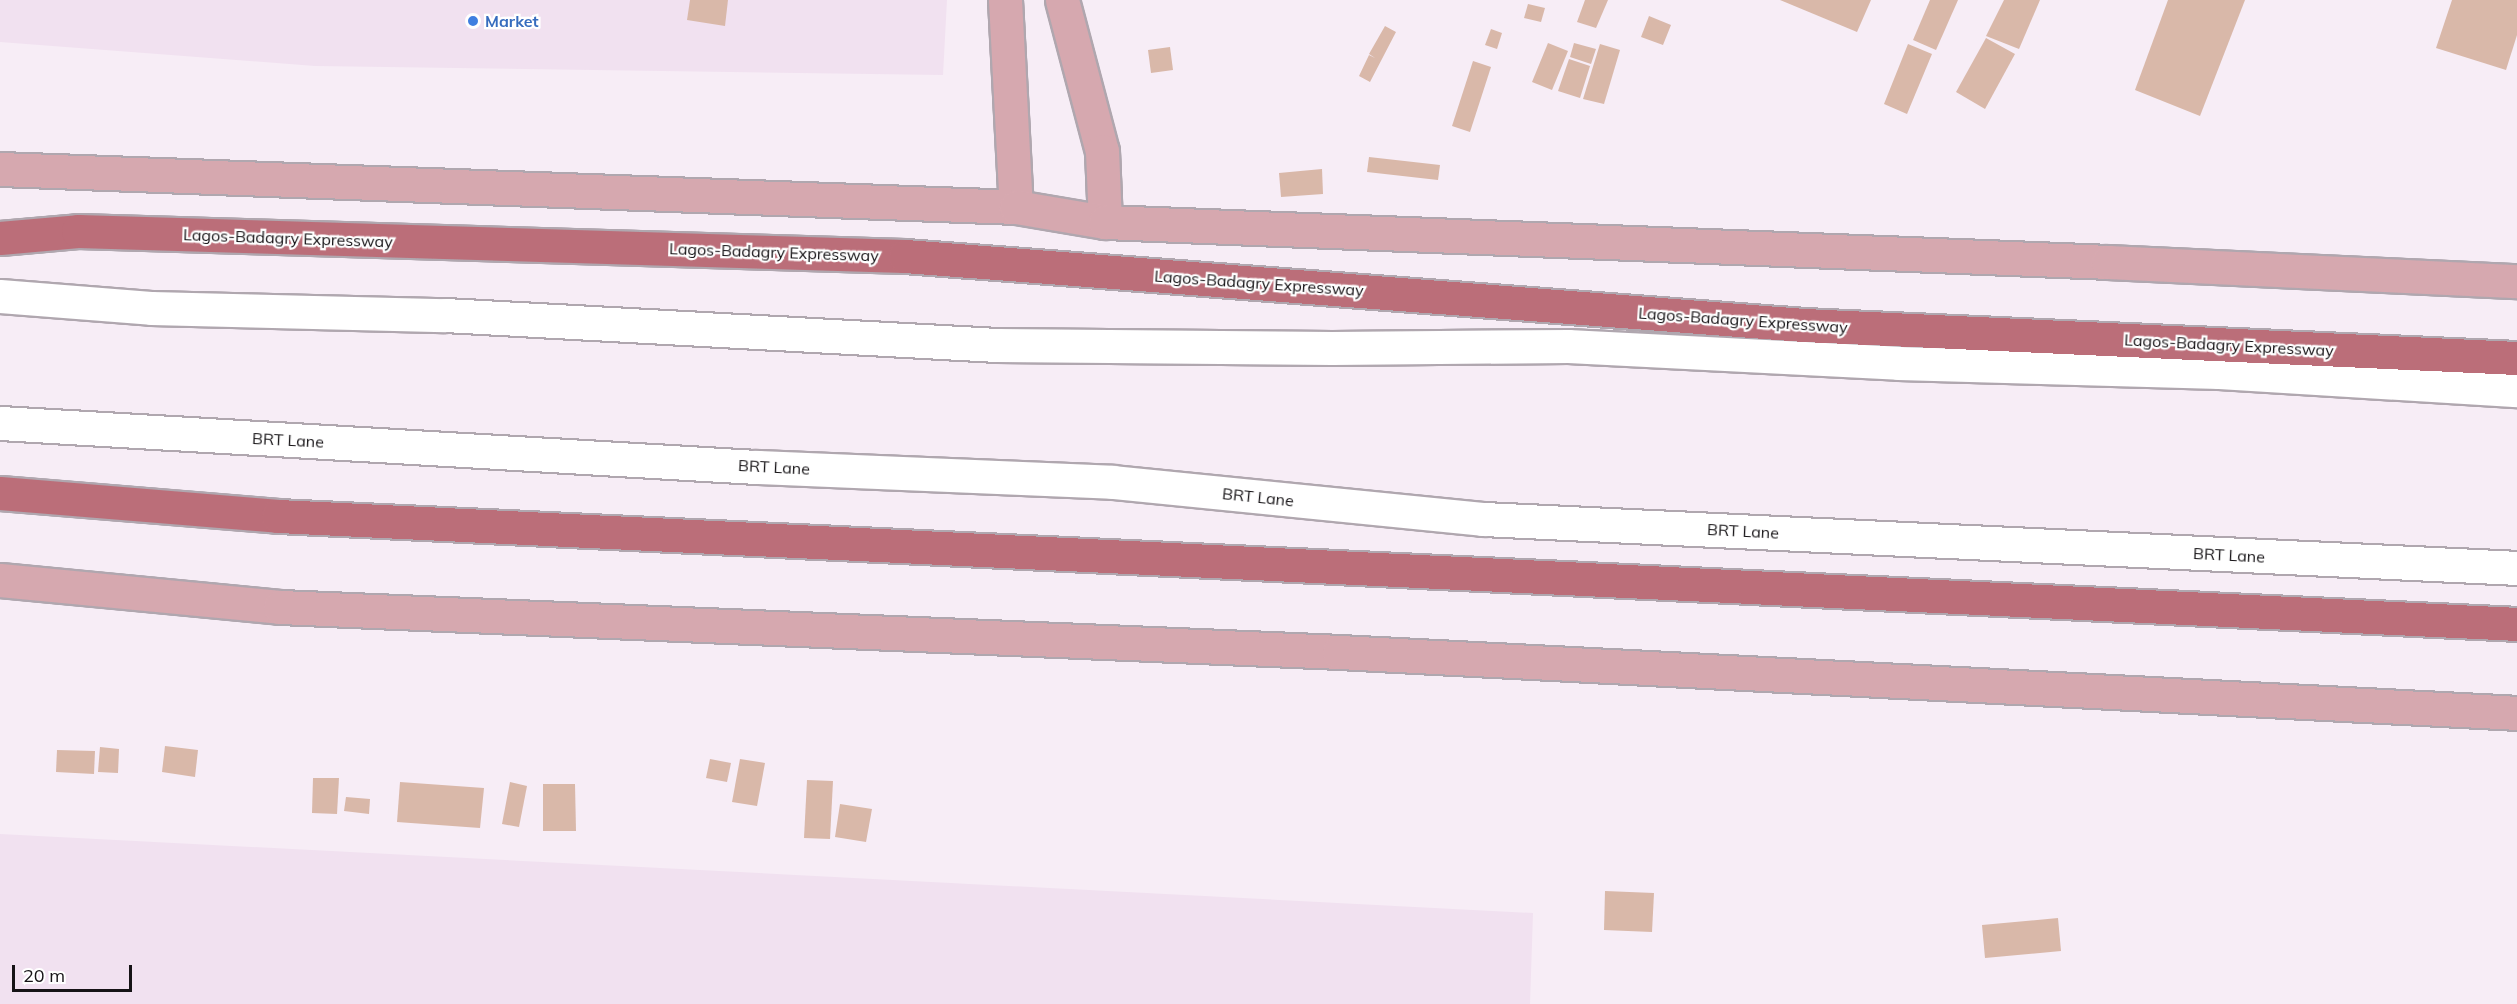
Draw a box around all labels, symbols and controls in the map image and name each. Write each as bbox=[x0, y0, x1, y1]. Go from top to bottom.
place label: Market bbox=[485, 11, 539, 31]
marker: Market bbox=[466, 14, 480, 28]
street label: Lagos-Badagry Expressway bbox=[183, 225, 393, 251]
street label: Lagos-Badagry Expressway bbox=[669, 239, 879, 265]
street label: Lagos-Badagry Expressway bbox=[1154, 266, 1364, 300]
street label: Lagos-Badagry Expressway bbox=[1638, 303, 1848, 337]
street label: Lagos-Badagry Expressway bbox=[2124, 330, 2334, 360]
street label: BRT Lane bbox=[252, 429, 324, 451]
street label: BRT Lane bbox=[738, 456, 810, 478]
street label: BRT Lane bbox=[1221, 484, 1295, 510]
street label: BRT Lane bbox=[1707, 520, 1779, 542]
street label: BRT Lane bbox=[2193, 544, 2265, 566]
scale bar bbox=[15, 953, 135, 991]
text: 20 m bbox=[23, 964, 65, 987]

